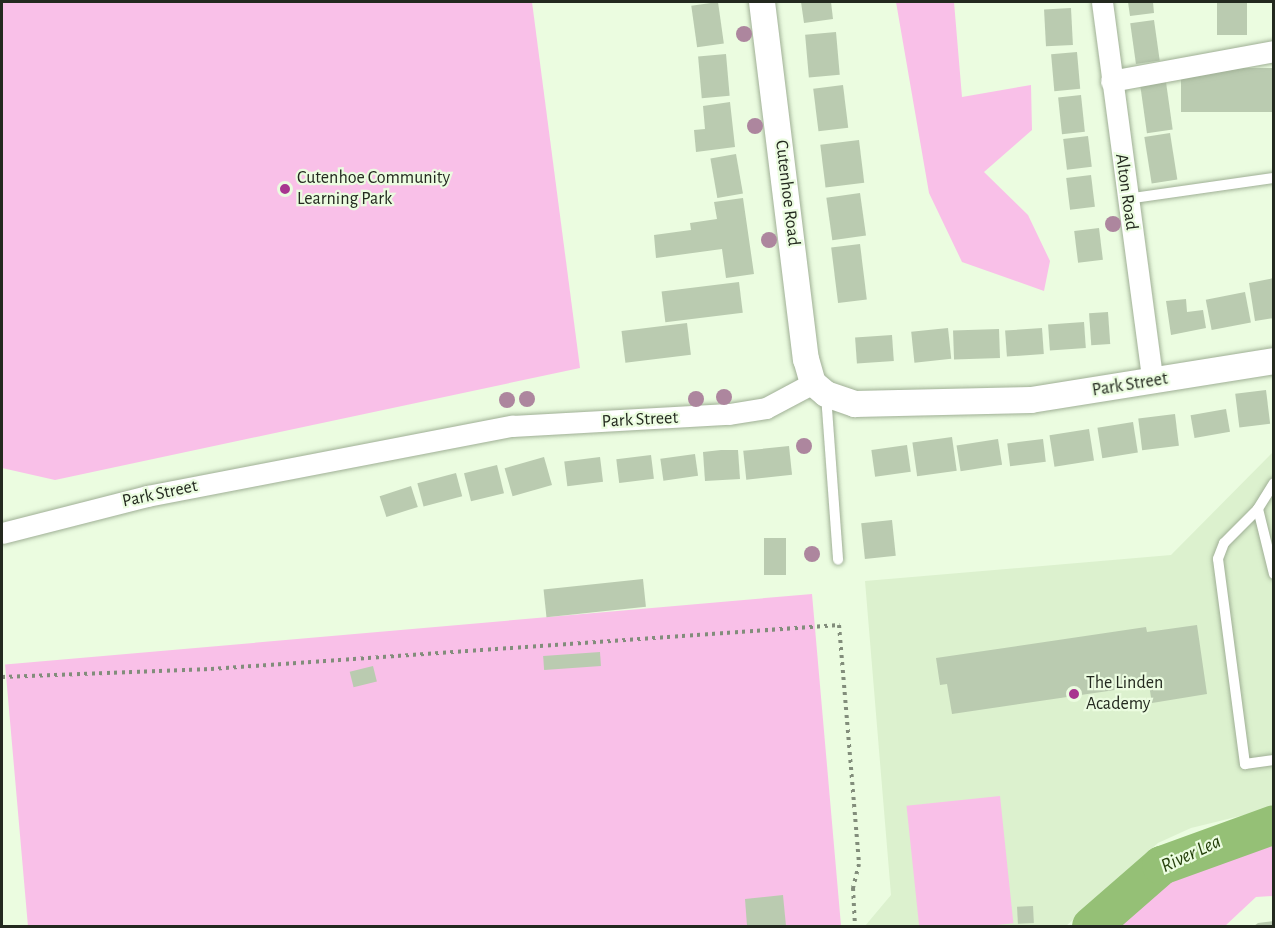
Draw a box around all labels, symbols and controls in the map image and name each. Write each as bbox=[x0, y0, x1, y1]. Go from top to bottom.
street label: Cutenhoe Road bbox=[770, 139, 804, 247]
street label: Alton Road bbox=[1110, 152, 1142, 232]
place label: Cutenhoe Community Learning Park bbox=[297, 168, 450, 210]
marker: Cutenhoe Community Learning Park bbox=[278, 182, 292, 196]
street label: Park Street bbox=[1091, 368, 1169, 402]
street label: Park Street bbox=[601, 407, 679, 433]
street label: Park Street bbox=[120, 475, 200, 513]
place label: The Linden Academy bbox=[1086, 673, 1163, 716]
marker: The Linden Academy bbox=[1067, 687, 1081, 701]
water label: River Lea bbox=[1157, 830, 1225, 878]

